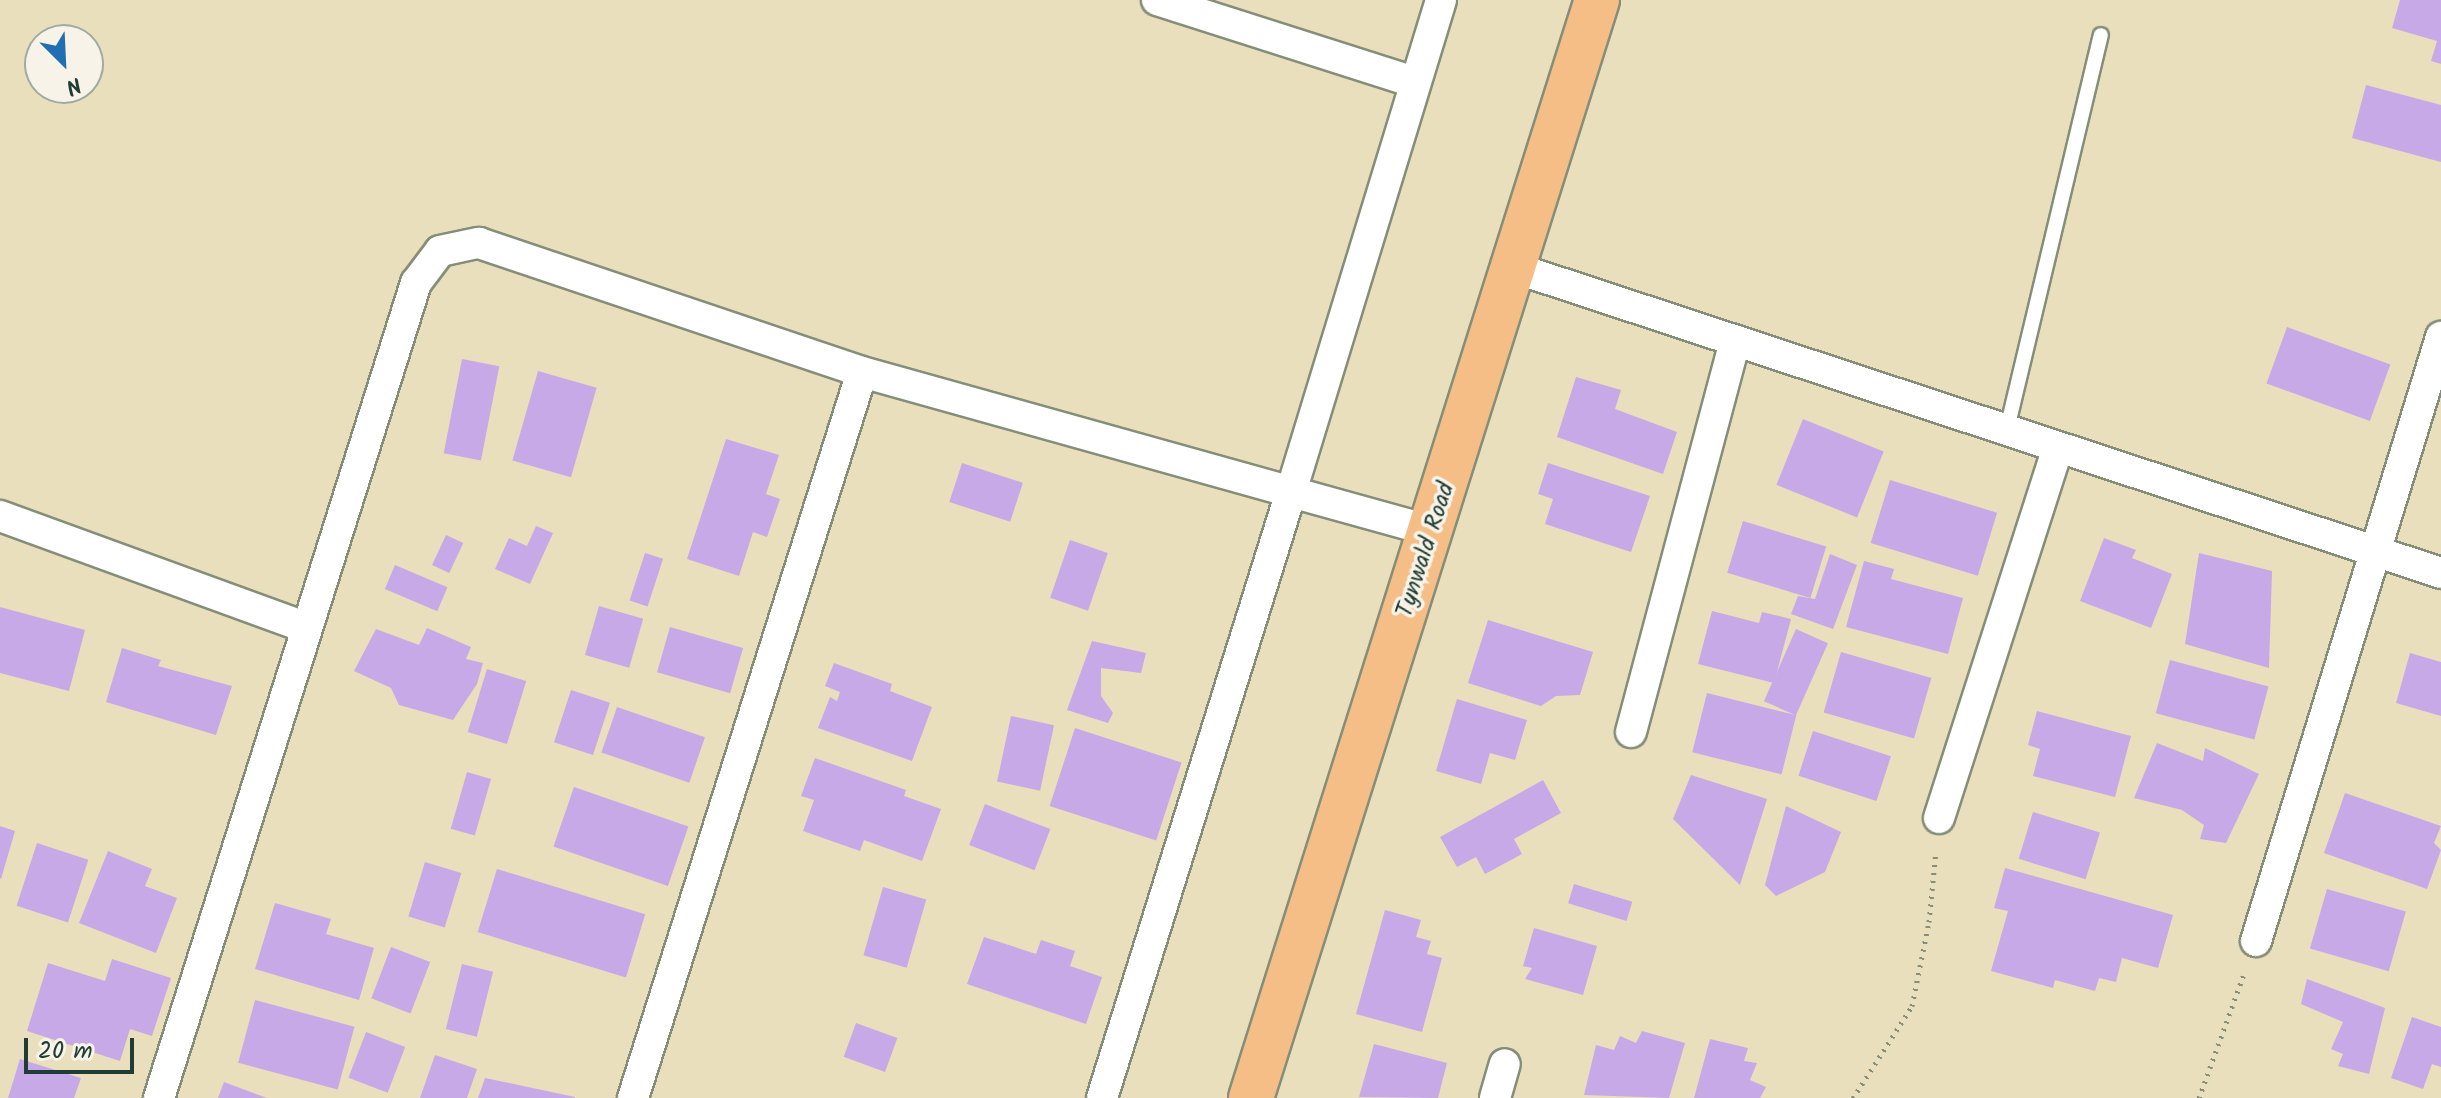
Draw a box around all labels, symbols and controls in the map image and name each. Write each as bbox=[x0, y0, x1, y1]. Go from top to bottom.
north arrow bbox=[24, 24, 104, 104]
text: N bbox=[60, 66, 87, 103]
street label: Tynwald Road bbox=[1391, 479, 1461, 621]
scale bar bbox=[28, 1022, 138, 1072]
text: 20 m bbox=[38, 1032, 93, 1071]

